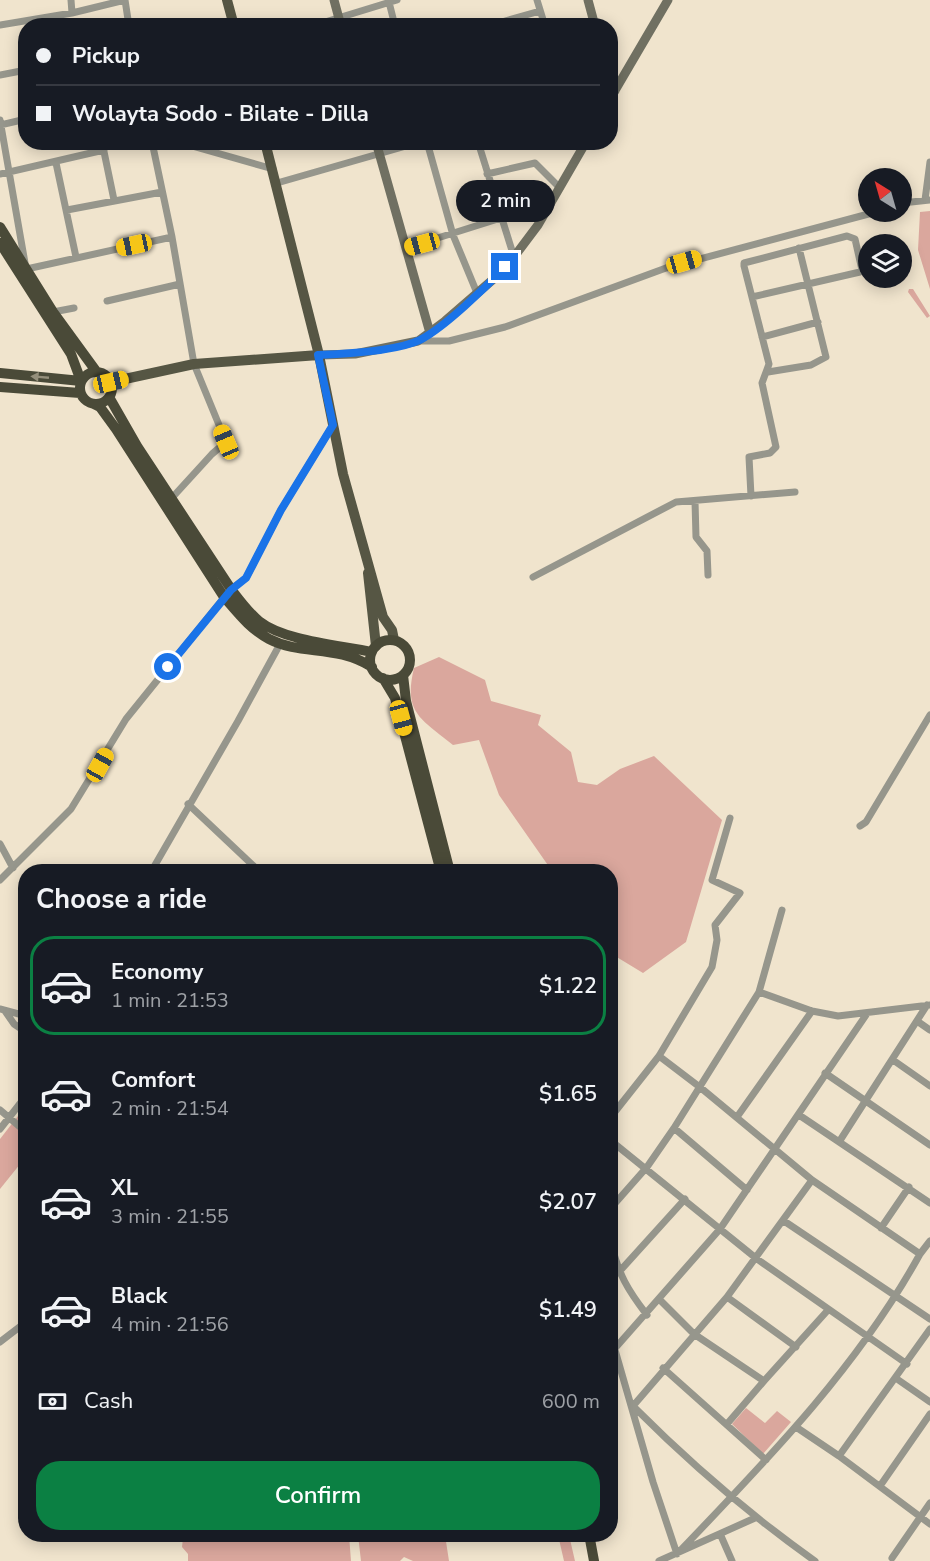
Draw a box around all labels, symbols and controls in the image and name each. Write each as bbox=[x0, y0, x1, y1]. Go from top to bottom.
text: Pickup bbox=[72, 41, 140, 71]
text: Wolayta Sodo - Bilate - Dilla bbox=[72, 99, 369, 129]
north arrow bbox=[858, 168, 912, 222]
map controls bbox=[858, 168, 912, 288]
callout: 2 min bbox=[456, 180, 554, 222]
text: 2 min bbox=[480, 187, 531, 214]
car bbox=[402, 231, 442, 257]
car bbox=[115, 232, 153, 258]
button: layers bbox=[858, 234, 912, 288]
car bbox=[664, 248, 704, 276]
route end bbox=[491, 253, 518, 280]
car bbox=[91, 369, 131, 395]
one-way arrow bbox=[31, 372, 50, 382]
car bbox=[211, 422, 241, 462]
route start bbox=[154, 653, 181, 680]
car bbox=[388, 698, 414, 738]
car bbox=[83, 745, 117, 785]
text: Choose a ride bbox=[36, 881, 207, 918]
text: Economy bbox=[111, 957, 203, 987]
icon: car bbox=[39, 959, 93, 1013]
text: $1.22 bbox=[539, 971, 597, 1001]
text: 1 min · 21:53 bbox=[111, 987, 229, 1014]
text: Comfort bbox=[111, 1065, 195, 1095]
icon: car bbox=[39, 1067, 93, 1121]
text: $1.65 bbox=[539, 1079, 597, 1109]
text: 2 min · 21:54 bbox=[111, 1095, 229, 1122]
text: XL bbox=[111, 1173, 138, 1203]
icon: car bbox=[39, 1175, 93, 1229]
text: $2.07 bbox=[539, 1187, 597, 1217]
text: 3 min · 21:55 bbox=[111, 1203, 229, 1230]
text: Black bbox=[111, 1281, 167, 1311]
icon: car bbox=[39, 1283, 93, 1337]
text: $1.49 bbox=[539, 1295, 597, 1325]
text: 4 min · 21:56 bbox=[111, 1311, 229, 1338]
icon: cash bbox=[36, 1385, 69, 1418]
text: Cash bbox=[84, 1386, 133, 1416]
text: 600 m bbox=[542, 1388, 600, 1415]
button: Confirm bbox=[36, 1461, 600, 1530]

